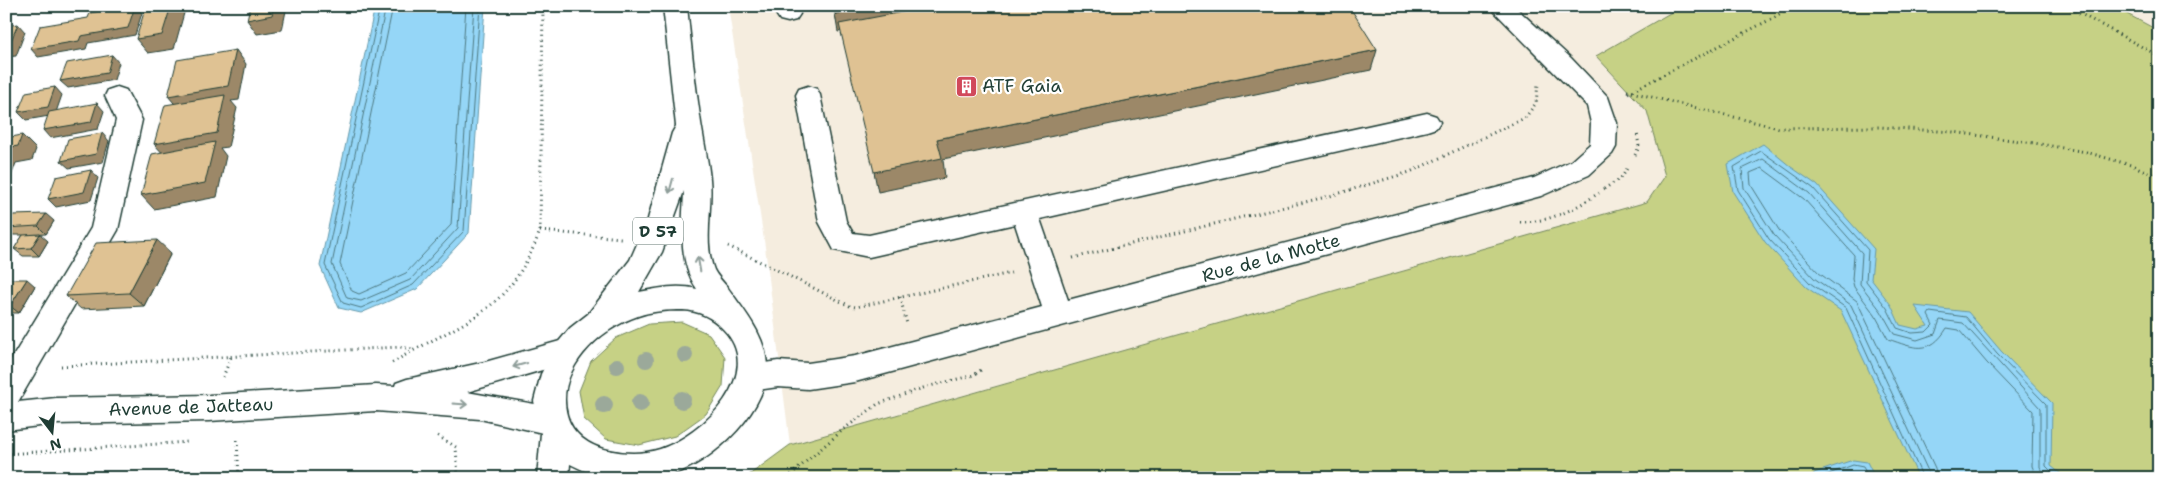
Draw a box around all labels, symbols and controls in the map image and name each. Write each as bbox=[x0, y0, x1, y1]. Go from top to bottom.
building icon: ATF Gaia bbox=[954, 74, 978, 98]
place label: ATF Gaia bbox=[982, 74, 1062, 98]
one-way arrow bbox=[666, 178, 675, 194]
road number: D 57 bbox=[633, 218, 683, 245]
street label: Rue de la Motte bbox=[1199, 228, 1343, 288]
one-way arrow bbox=[694, 257, 704, 273]
one-way arrow bbox=[512, 361, 528, 371]
street label: Avenue de Jatteau bbox=[108, 392, 274, 422]
one-way arrow bbox=[451, 400, 467, 409]
north arrow bbox=[28, 406, 78, 456]
text: N bbox=[48, 434, 63, 455]

